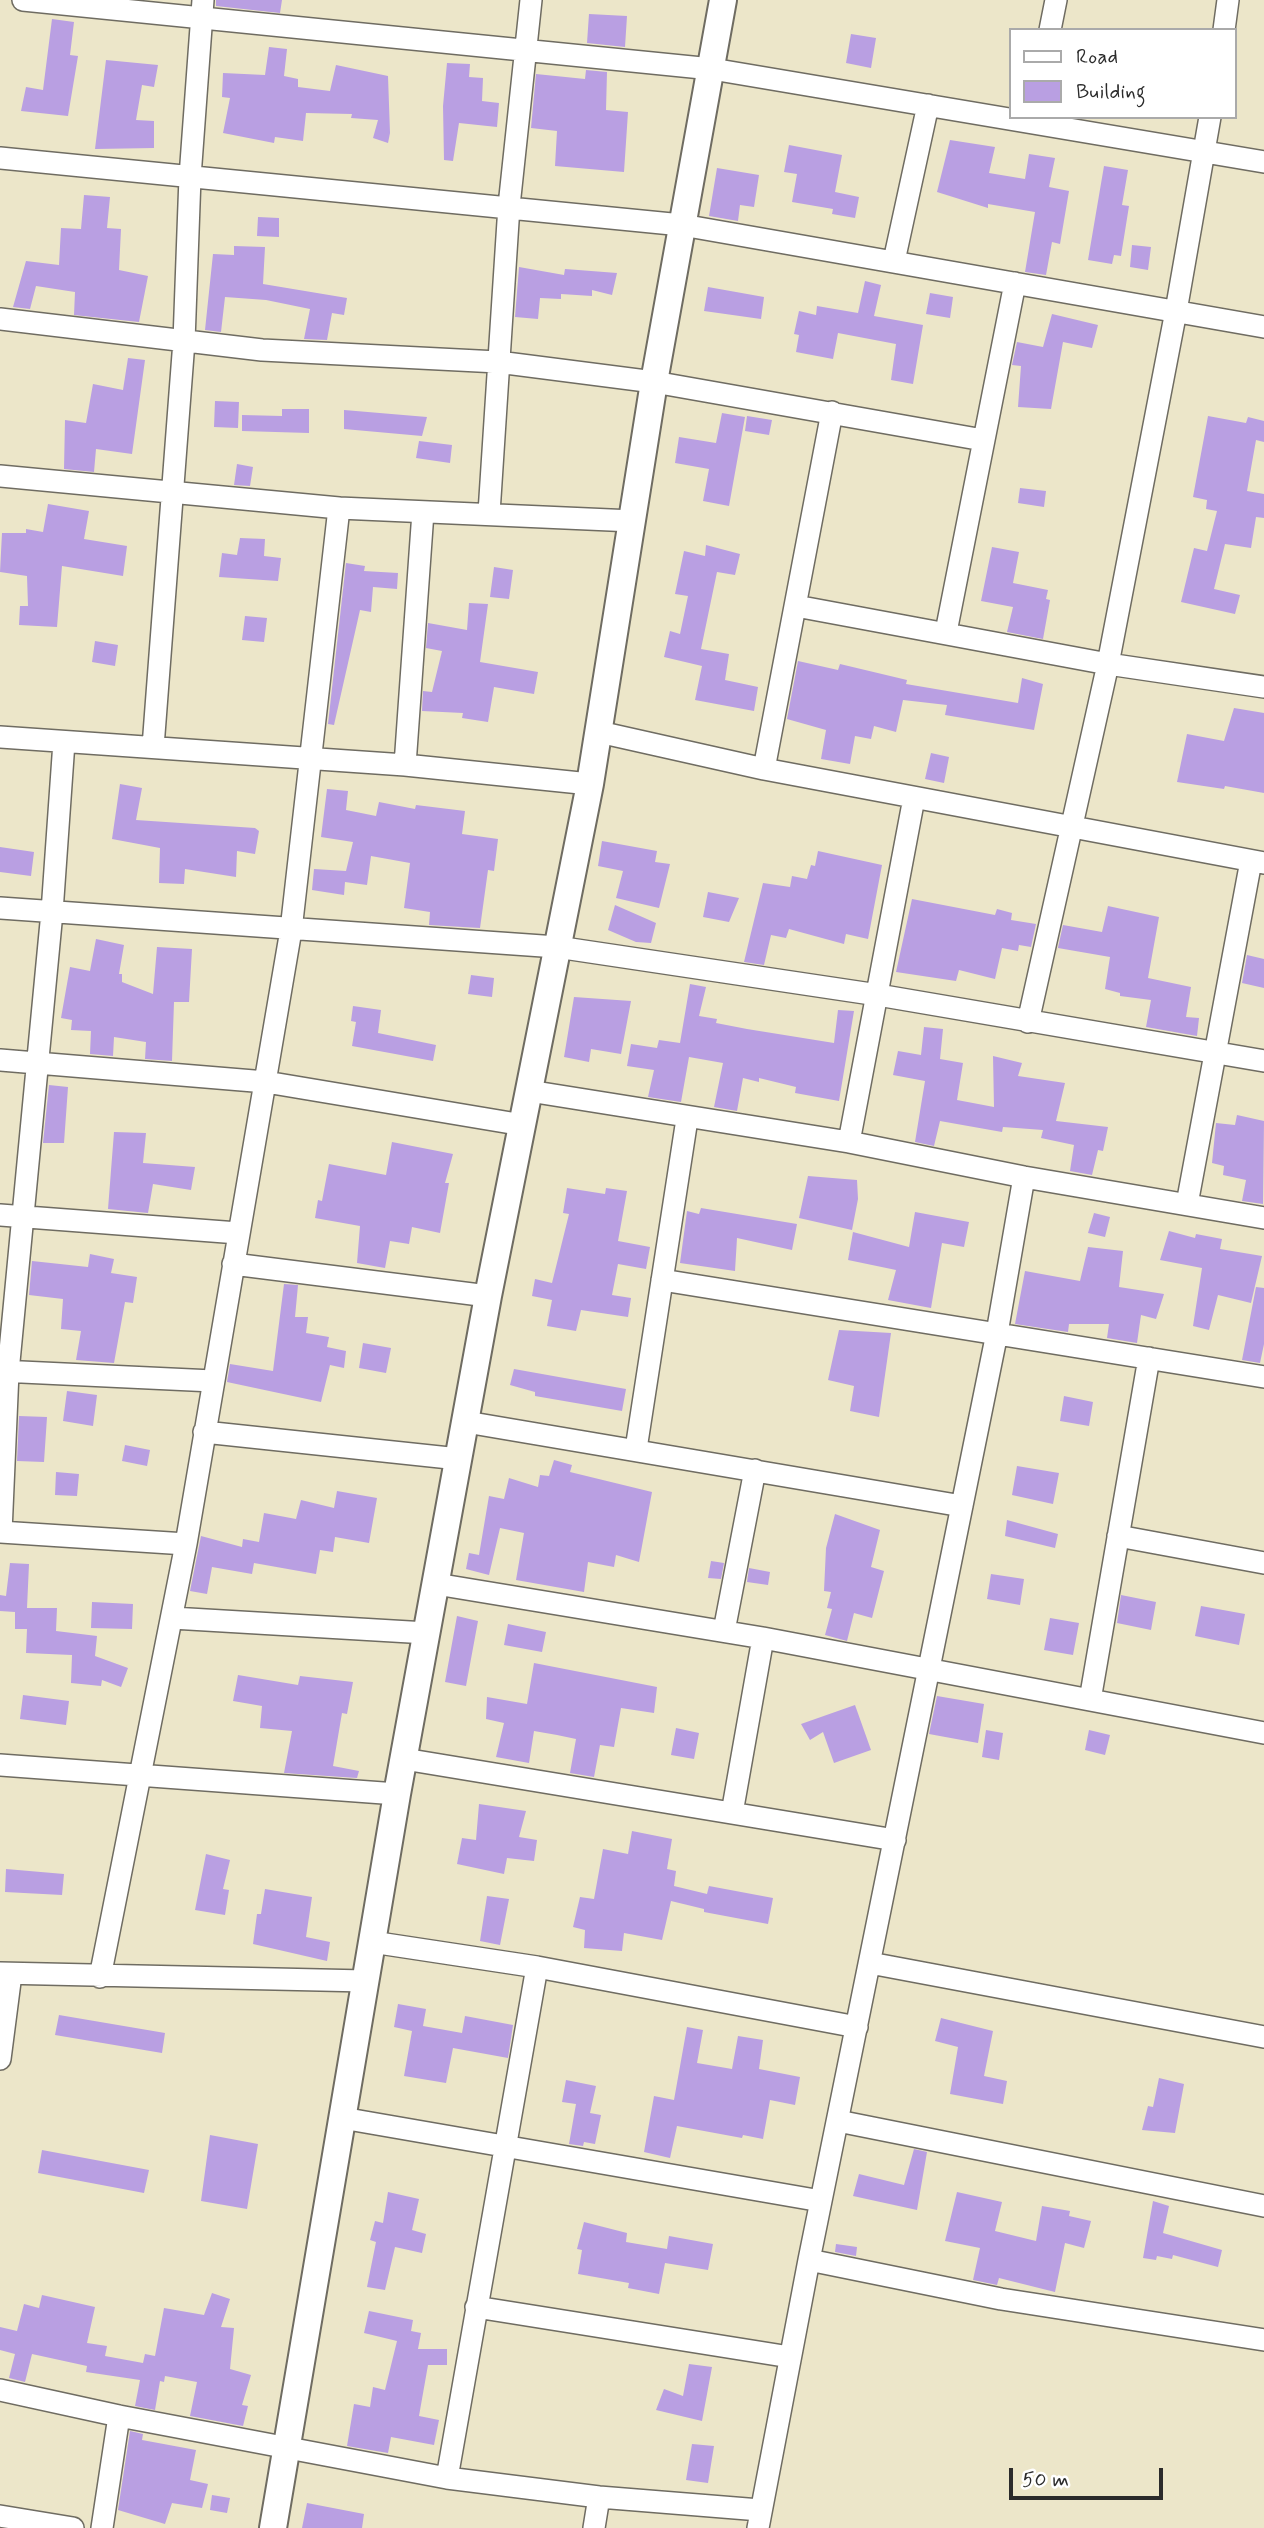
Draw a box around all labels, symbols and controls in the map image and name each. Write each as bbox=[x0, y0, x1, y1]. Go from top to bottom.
legend bbox=[1009, 28, 1236, 119]
text: Road bbox=[1076, 43, 1118, 71]
text: Building bbox=[1076, 78, 1146, 106]
scale bar bbox=[1012, 2454, 1166, 2498]
text: 50 m bbox=[1022, 2466, 1069, 2494]

